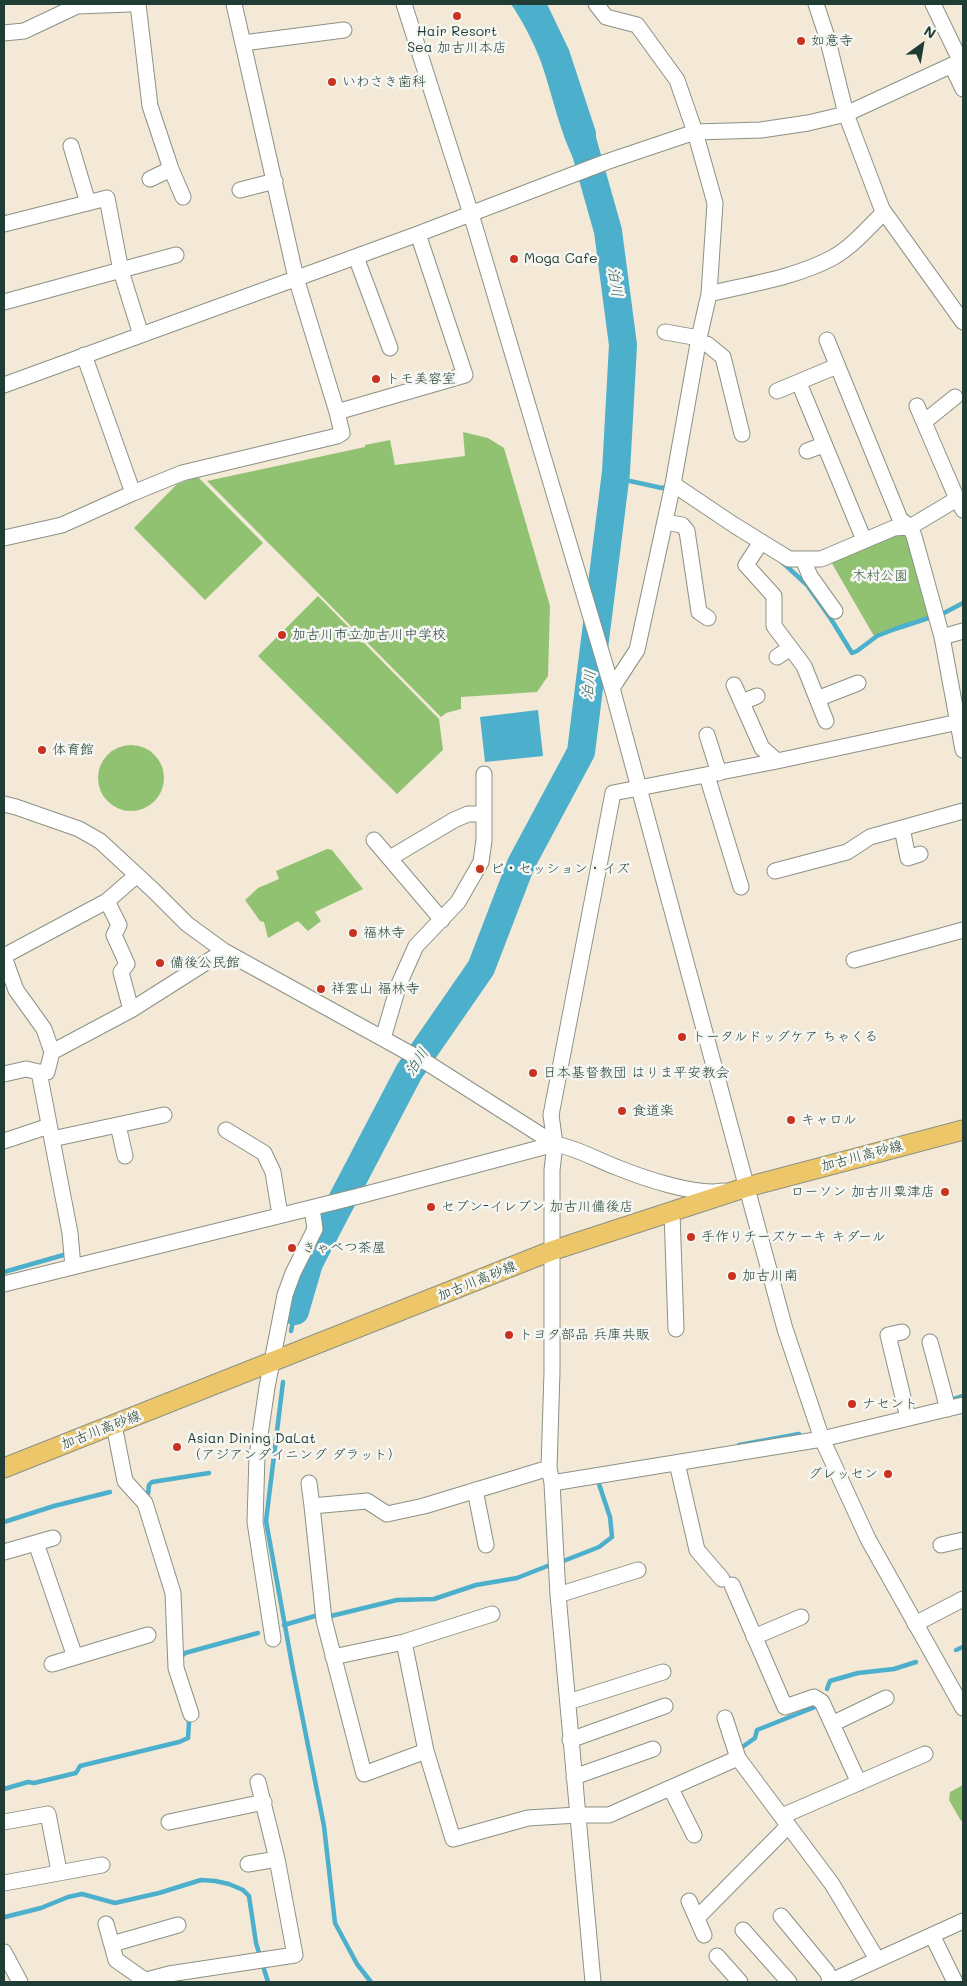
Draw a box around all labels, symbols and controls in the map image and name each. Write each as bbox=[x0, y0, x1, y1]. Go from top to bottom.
marker: Hair Resort Sea 加古川本店 bbox=[451, 10, 463, 22]
north arrow bbox=[897, 20, 947, 70]
text: N bbox=[921, 21, 940, 43]
place label: Hair Resort Sea 加古川本店 bbox=[407, 24, 507, 56]
place label: 如意寺 bbox=[811, 33, 853, 49]
marker: 如意寺 bbox=[795, 35, 807, 47]
place label: いわさき歯科 bbox=[342, 74, 426, 90]
marker: いわさき歯科 bbox=[326, 76, 338, 88]
place label: Moga Cafe bbox=[524, 251, 598, 267]
marker: Moga Cafe bbox=[508, 253, 520, 265]
water label: 泊川 bbox=[604, 266, 626, 298]
place label: トモ美容室 bbox=[386, 371, 456, 387]
marker: トモ美容室 bbox=[370, 373, 382, 385]
park label: 木村公園 bbox=[852, 568, 908, 584]
place label: 加古川市立加古川中学校 bbox=[292, 627, 446, 643]
marker: 加古川市立加古川中学校 bbox=[276, 629, 288, 641]
water label: 泊川 bbox=[578, 669, 600, 701]
place label: 体育館 bbox=[52, 742, 94, 758]
marker: 体育館 bbox=[36, 744, 48, 756]
place label: ビ・セッション・イズ bbox=[490, 861, 630, 877]
marker: ビ・セッション・イズ bbox=[474, 863, 486, 875]
place label: 福林寺 bbox=[363, 925, 405, 941]
marker: 福林寺 bbox=[347, 927, 359, 939]
place label: 備後公民館 bbox=[170, 955, 240, 971]
marker: 備後公民館 bbox=[154, 957, 166, 969]
place label: 祥雲山 福林寺 bbox=[331, 981, 419, 997]
marker: 祥雲山 福林寺 bbox=[315, 983, 327, 995]
place label: トータルドッグケア ちゃくる bbox=[692, 1029, 878, 1045]
marker: トータルドッグケア ちゃくる bbox=[676, 1031, 688, 1043]
water label: 泊川 bbox=[401, 1045, 433, 1079]
place label: 日本基督教団 はりま平安教会 bbox=[543, 1065, 729, 1081]
marker: 日本基督教団 はりま平安教会 bbox=[527, 1067, 539, 1079]
place label: 食道楽 bbox=[632, 1103, 674, 1119]
marker: 食道楽 bbox=[616, 1105, 628, 1117]
place label: キャロル bbox=[801, 1112, 857, 1128]
marker: キャロル bbox=[785, 1114, 797, 1126]
street label: 加古川高砂線 bbox=[819, 1137, 905, 1175]
place label: ローソン 加古川粟津店 bbox=[791, 1184, 935, 1200]
marker: ローソン 加古川粟津店 bbox=[939, 1186, 951, 1198]
place label: セブン-イレブン 加古川備後店 bbox=[441, 1199, 633, 1215]
marker: セブン-イレブン 加古川備後店 bbox=[425, 1201, 437, 1213]
place label: 手作りチーズケーキ キダール bbox=[701, 1229, 886, 1245]
marker: 手作りチーズケーキ キダール bbox=[685, 1231, 697, 1243]
place label: きゃべつ茶屋 bbox=[302, 1240, 386, 1256]
marker: きゃべつ茶屋 bbox=[286, 1242, 298, 1254]
street label: 加古川高砂線 bbox=[435, 1257, 519, 1305]
place label: 加古川南 bbox=[742, 1268, 798, 1284]
marker: 加古川南 bbox=[726, 1270, 738, 1282]
place label: トヨタ部品 兵庫共販 bbox=[519, 1327, 649, 1343]
marker: トヨタ部品 兵庫共販 bbox=[503, 1329, 515, 1341]
place label: ナセント bbox=[862, 1396, 918, 1412]
marker: ナセント bbox=[846, 1398, 858, 1410]
street label: 加古川高砂線 bbox=[59, 1407, 143, 1453]
place label: Asian Dining DaLat （アジアンダイニング ダラット） bbox=[187, 1431, 401, 1464]
marker: Asian Dining DaLat （アジアンダイニング ダラット） bbox=[171, 1441, 183, 1453]
place label: グレッセン bbox=[808, 1466, 878, 1482]
marker: グレッセン bbox=[882, 1468, 894, 1480]

